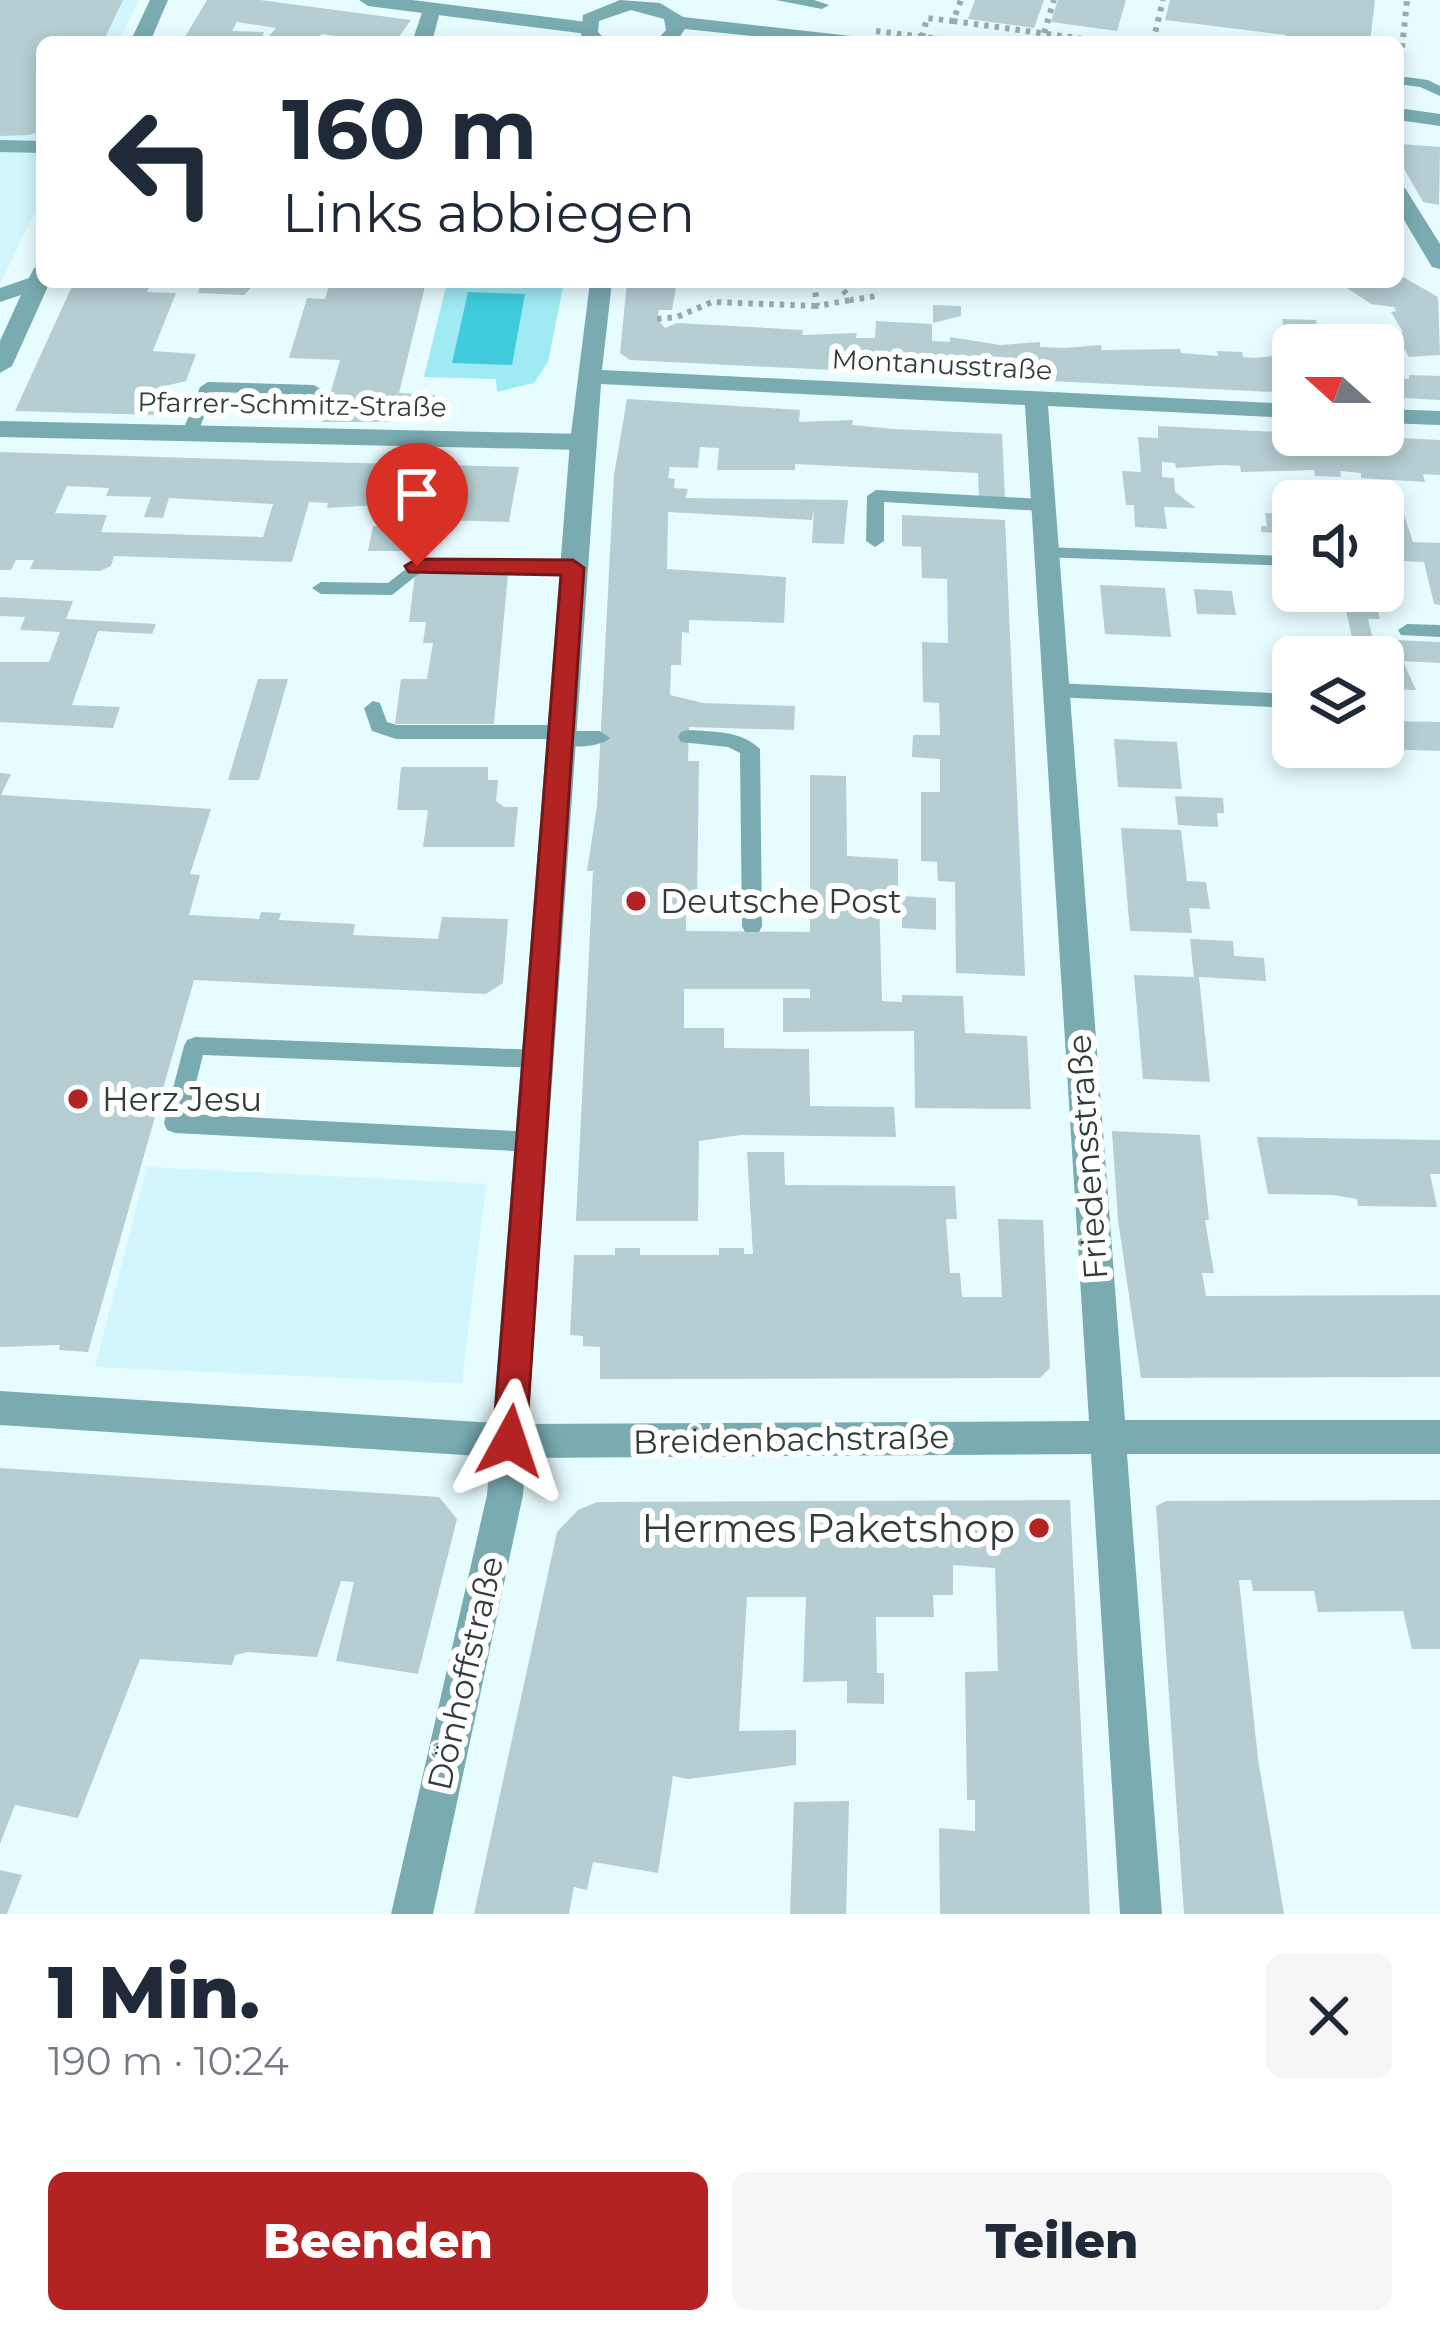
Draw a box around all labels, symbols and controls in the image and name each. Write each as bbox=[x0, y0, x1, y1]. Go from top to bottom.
text: 160 m bbox=[282, 78, 537, 180]
icon: left bbox=[84, 84, 240, 240]
text: Links abbiegen bbox=[282, 180, 695, 246]
north arrow bbox=[1272, 324, 1404, 456]
map controls bbox=[1272, 324, 1404, 768]
street label: Montanusstraße bbox=[831, 342, 1053, 387]
street label: Pfarrer-Schmitz-Straße bbox=[137, 385, 447, 424]
pin bbox=[366, 443, 468, 566]
icon: arrive bbox=[384, 461, 450, 527]
button: sound bbox=[1272, 480, 1404, 612]
button: layers bbox=[1272, 636, 1404, 768]
place label: Deutsche Post bbox=[660, 881, 902, 921]
marker: Deutsche Post bbox=[623, 888, 649, 914]
street label: Friedensstraße bbox=[1058, 1033, 1116, 1281]
place label: Herz Jesu bbox=[102, 1079, 262, 1119]
marker: Herz Jesu bbox=[65, 1086, 91, 1112]
position arrow bbox=[447, 1378, 573, 1504]
street label: Breidenbachstraße bbox=[633, 1416, 949, 1462]
place label: Hermes Paketshop bbox=[642, 1504, 1015, 1552]
marker: Hermes Paketshop bbox=[1026, 1515, 1052, 1541]
street label: Dönhoffstraße bbox=[419, 1552, 511, 1794]
text: 1 Min. bbox=[48, 1948, 260, 2036]
button: close bbox=[1266, 1953, 1392, 2079]
text: 190 m · 10:24 bbox=[48, 2037, 289, 2085]
button: Beenden bbox=[48, 2172, 708, 2310]
button: Teilen bbox=[732, 2172, 1392, 2310]

